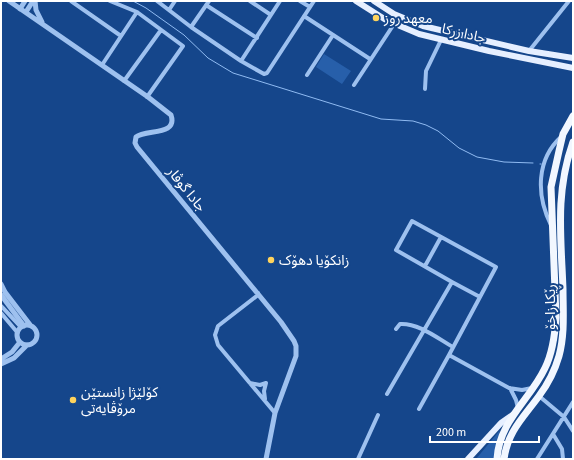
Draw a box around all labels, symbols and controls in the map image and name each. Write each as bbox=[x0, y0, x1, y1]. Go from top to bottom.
place label: معهد روز bbox=[383, 9, 433, 29]
marker: معهد روز bbox=[371, 13, 381, 23]
street label: جادا زرکا bbox=[440, 19, 488, 49]
street label: جادا گوڤار bbox=[161, 162, 211, 217]
place label: زانکۆیا دهۆک bbox=[279, 251, 349, 271]
marker: زانکۆیا دهۆک bbox=[266, 255, 276, 265]
street label: ڕێکا زاخۆ bbox=[541, 284, 562, 330]
place label: كۆلێژا زانستێن مرۆڤایەتی bbox=[81, 383, 158, 419]
marker: كۆلێژا زانستێن مرۆڤایەتی bbox=[68, 395, 78, 405]
scale bar bbox=[430, 418, 539, 444]
text: 200 m bbox=[436, 424, 466, 441]

